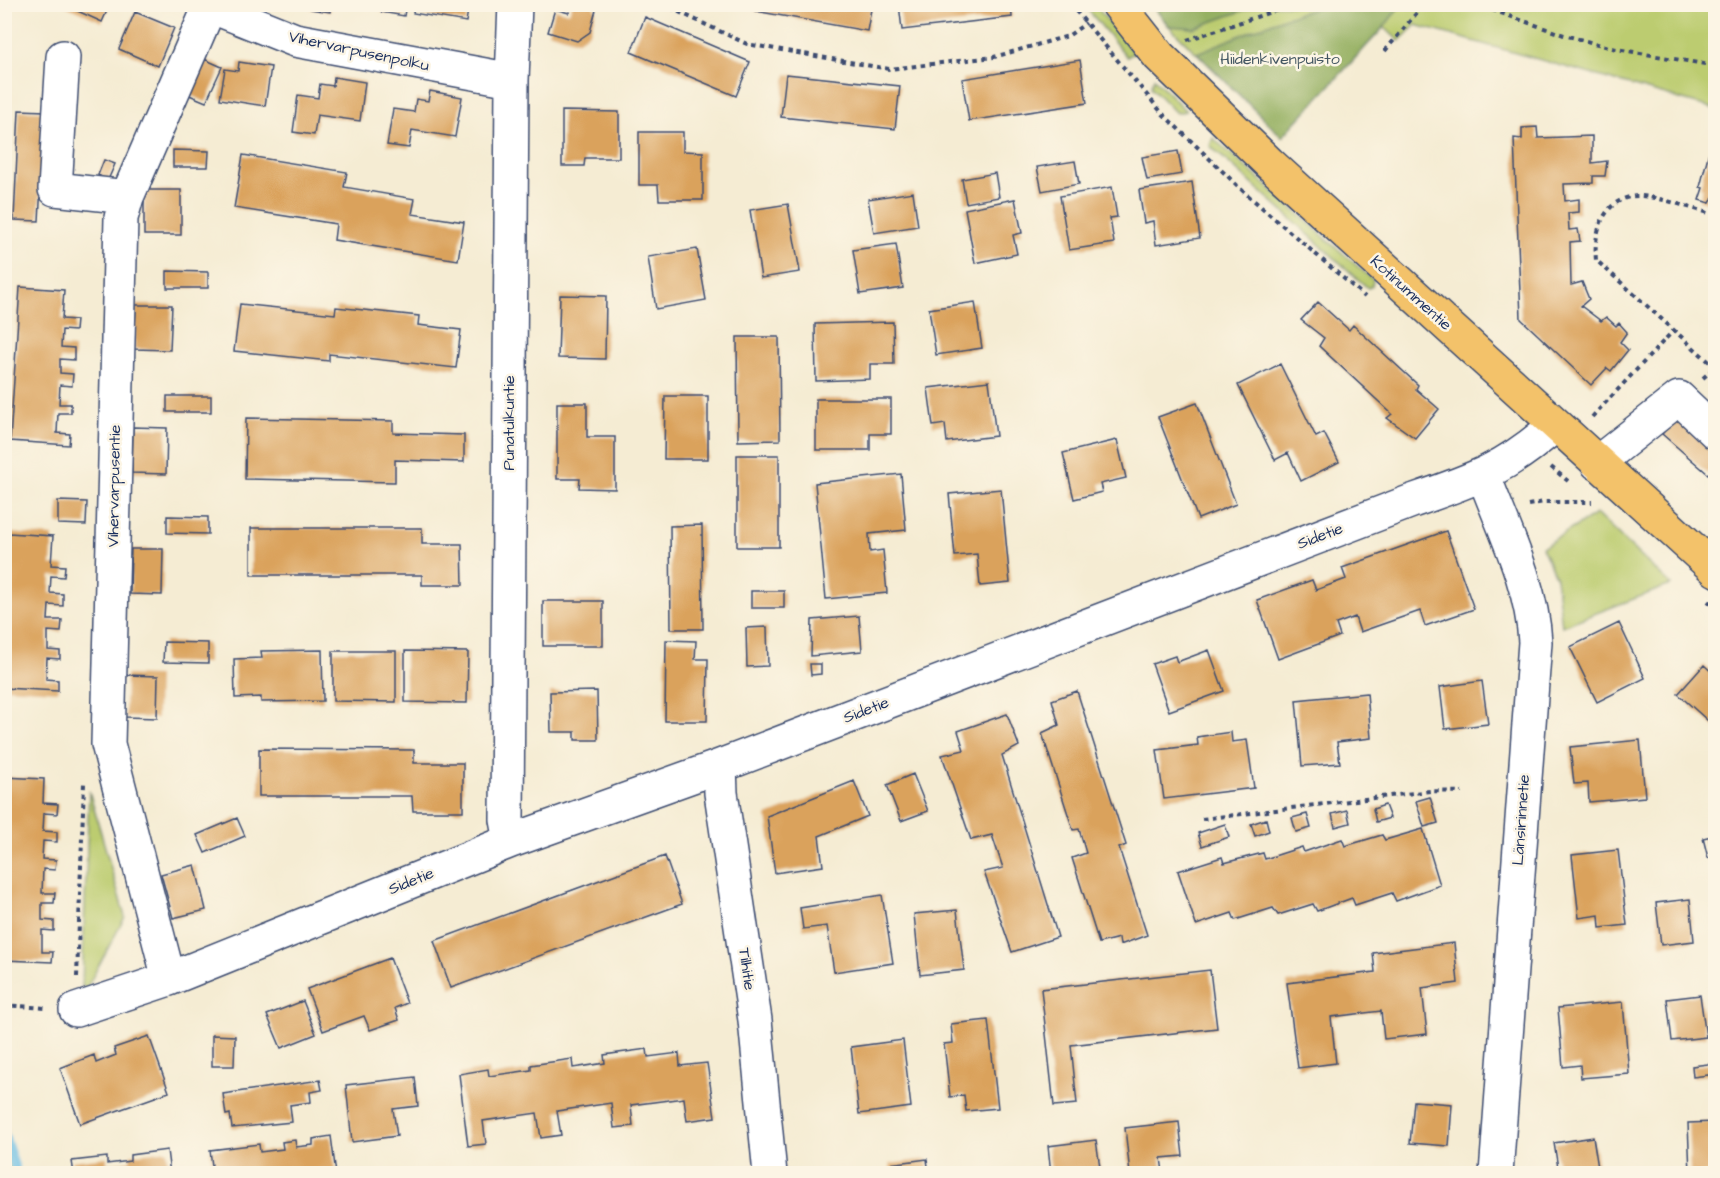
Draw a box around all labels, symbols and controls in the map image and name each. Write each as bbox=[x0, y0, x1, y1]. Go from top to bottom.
street label: Vihervarpusenpolku bbox=[287, 25, 431, 77]
park label: Hiidenkivenpuisto bbox=[1220, 48, 1340, 70]
street label: Kotinummentie bbox=[1365, 250, 1457, 336]
street label: Punatulkuntie bbox=[498, 375, 520, 471]
street label: Vihervarpusentie bbox=[102, 424, 126, 547]
street label: Sidetie bbox=[1294, 517, 1346, 555]
street label: Sidetie bbox=[840, 691, 892, 729]
street label: Länsirinnetie bbox=[1507, 773, 1535, 866]
street label: Sidetie bbox=[385, 862, 437, 900]
street label: Tilhitie bbox=[733, 946, 761, 992]

